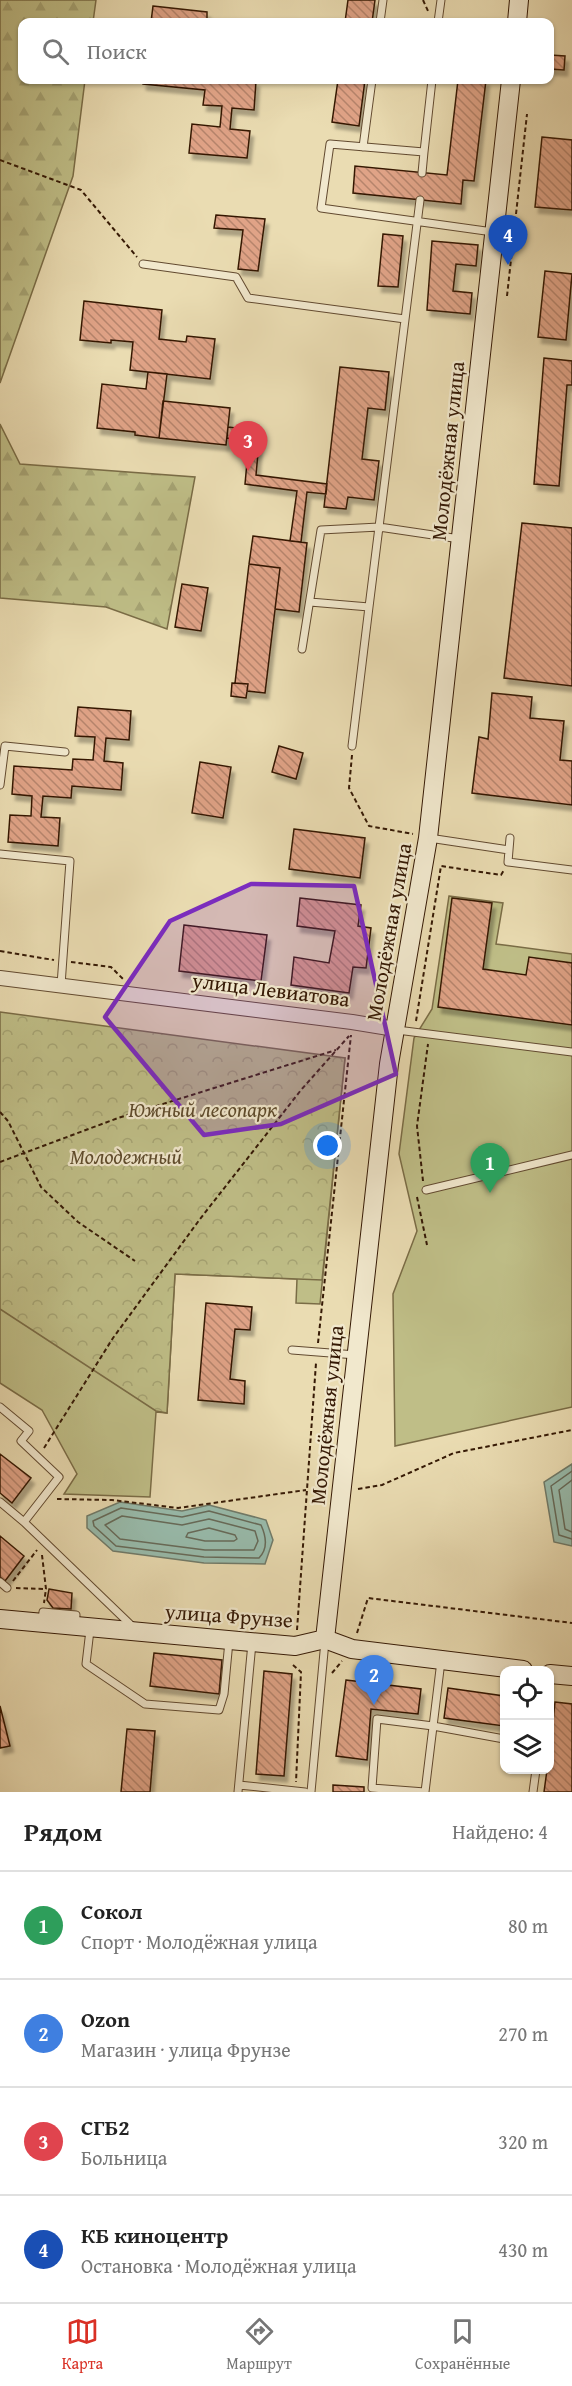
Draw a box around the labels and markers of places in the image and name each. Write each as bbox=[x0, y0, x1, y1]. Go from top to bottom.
pin: 4 bbox=[488, 216, 528, 265]
pin: 3 bbox=[228, 422, 268, 471]
pin: 1 bbox=[470, 1144, 510, 1193]
pin: 2 bbox=[354, 1656, 394, 1705]

